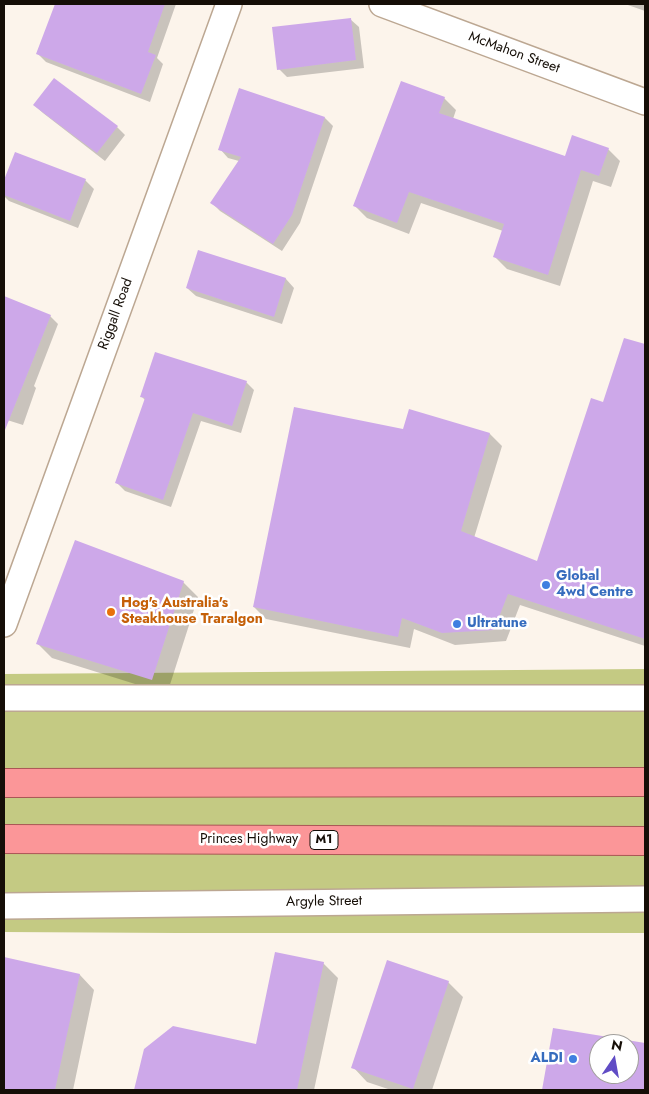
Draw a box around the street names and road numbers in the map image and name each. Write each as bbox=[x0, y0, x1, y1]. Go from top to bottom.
street label: McMahon Street bbox=[466, 29, 562, 77]
street label: Riggall Road bbox=[95, 276, 137, 352]
road number: M1 bbox=[310, 830, 338, 850]
street label: Princes Highway bbox=[200, 832, 298, 848]
street label: Argyle Street bbox=[286, 893, 362, 911]

